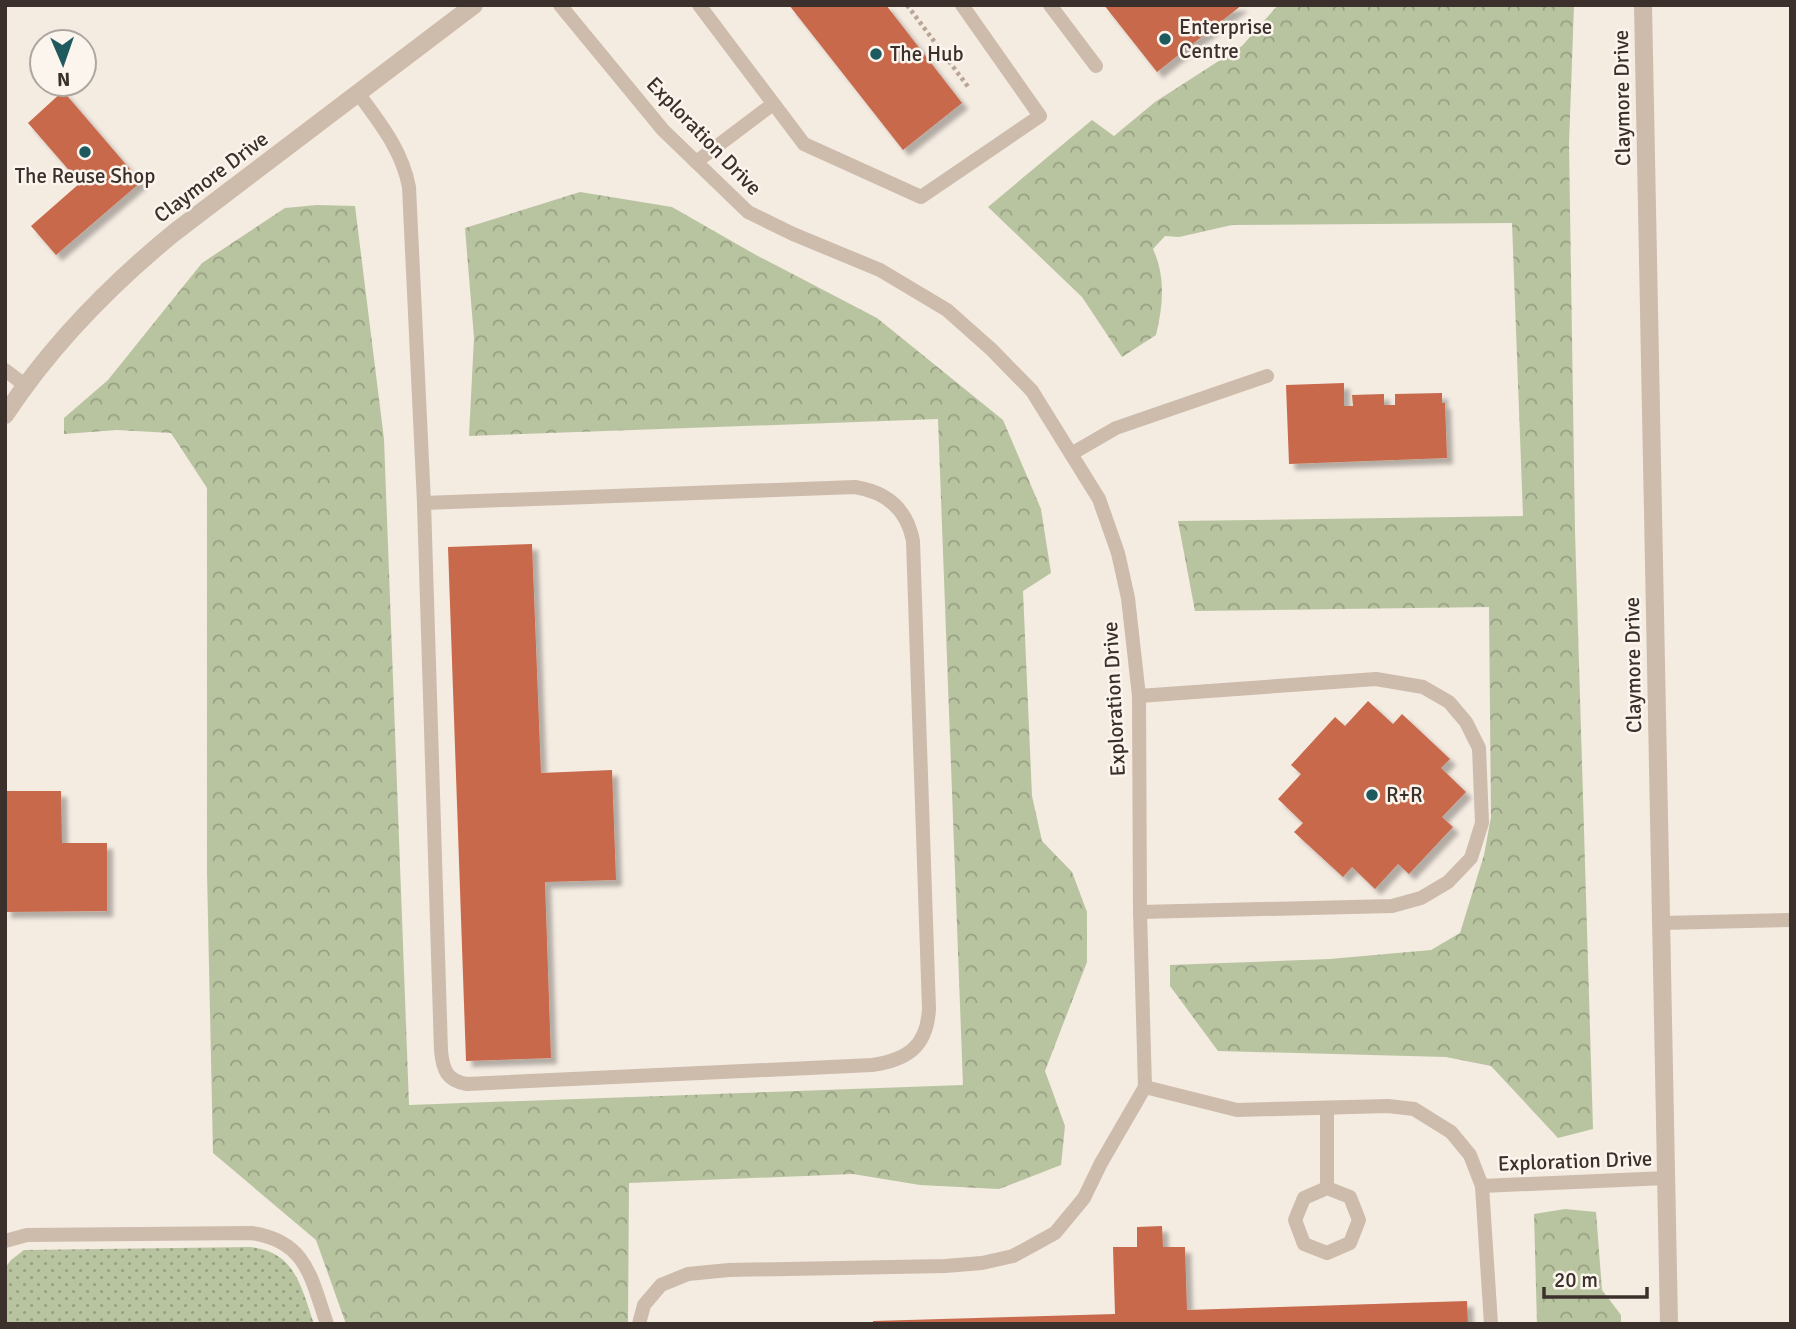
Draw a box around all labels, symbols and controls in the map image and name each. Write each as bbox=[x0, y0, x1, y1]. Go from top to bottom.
place label: Enterprise Centre bbox=[1179, 14, 1272, 64]
north arrow bbox=[28, 28, 98, 98]
street label: Claymore Drive bbox=[1608, 30, 1636, 166]
marker: Enterprise Centre bbox=[1157, 31, 1173, 47]
place label: The Hub bbox=[890, 41, 964, 67]
marker: The Hub bbox=[868, 46, 884, 62]
text: N bbox=[57, 67, 71, 91]
street label: Exploration Drive bbox=[641, 71, 767, 201]
street label: Claymore Drive bbox=[149, 126, 273, 228]
marker: The Reuse Shop bbox=[77, 144, 93, 160]
place label: The Reuse Shop bbox=[15, 163, 155, 189]
street label: Claymore Drive bbox=[1619, 597, 1647, 733]
street label: Exploration Drive bbox=[1097, 621, 1131, 777]
place label: R+R bbox=[1386, 782, 1423, 808]
marker: R+R bbox=[1364, 787, 1380, 803]
street label: Exploration Drive bbox=[1497, 1145, 1653, 1177]
scale bar bbox=[1544, 1256, 1647, 1300]
text: 20 m bbox=[1554, 1267, 1598, 1293]

